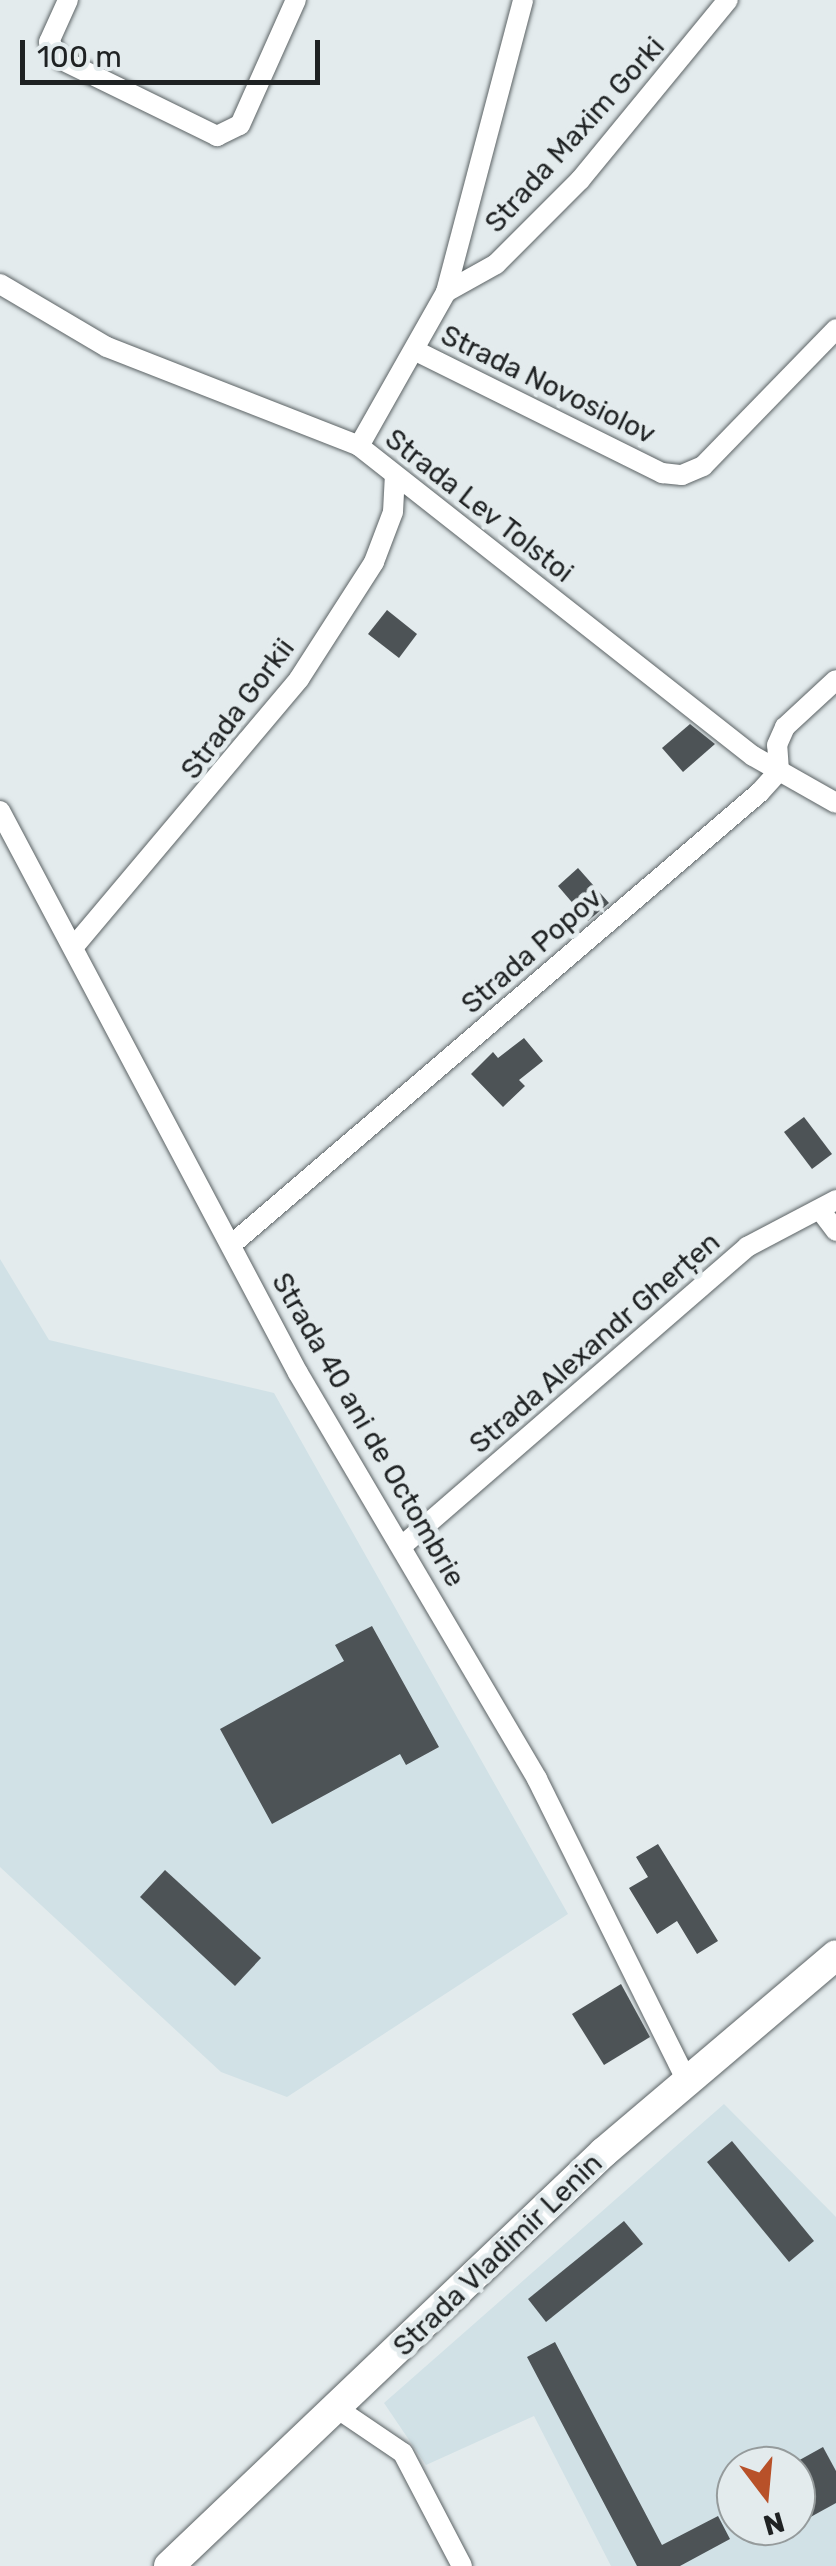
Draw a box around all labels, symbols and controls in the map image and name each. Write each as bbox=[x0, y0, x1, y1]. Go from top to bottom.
scale bar bbox=[25, 20, 325, 82]
street label: Strada Maxim Gorki bbox=[478, 30, 672, 240]
text: 100 m bbox=[37, 39, 122, 75]
street label: Strada Novosiolov bbox=[435, 319, 661, 451]
street label: Strada Lev Tolstoi bbox=[378, 422, 580, 590]
street label: Strada Gorkii bbox=[174, 632, 302, 786]
street label: Strada Popov bbox=[455, 881, 609, 1021]
street label: Strada Alexandr Gherțen bbox=[463, 1225, 727, 1461]
street label: Strada 40 ani de Octombrie bbox=[264, 1267, 472, 1593]
street label: Strada Vladimir Lenin bbox=[386, 2146, 610, 2364]
north arrow bbox=[716, 2446, 816, 2546]
text: N bbox=[760, 2505, 788, 2542]

